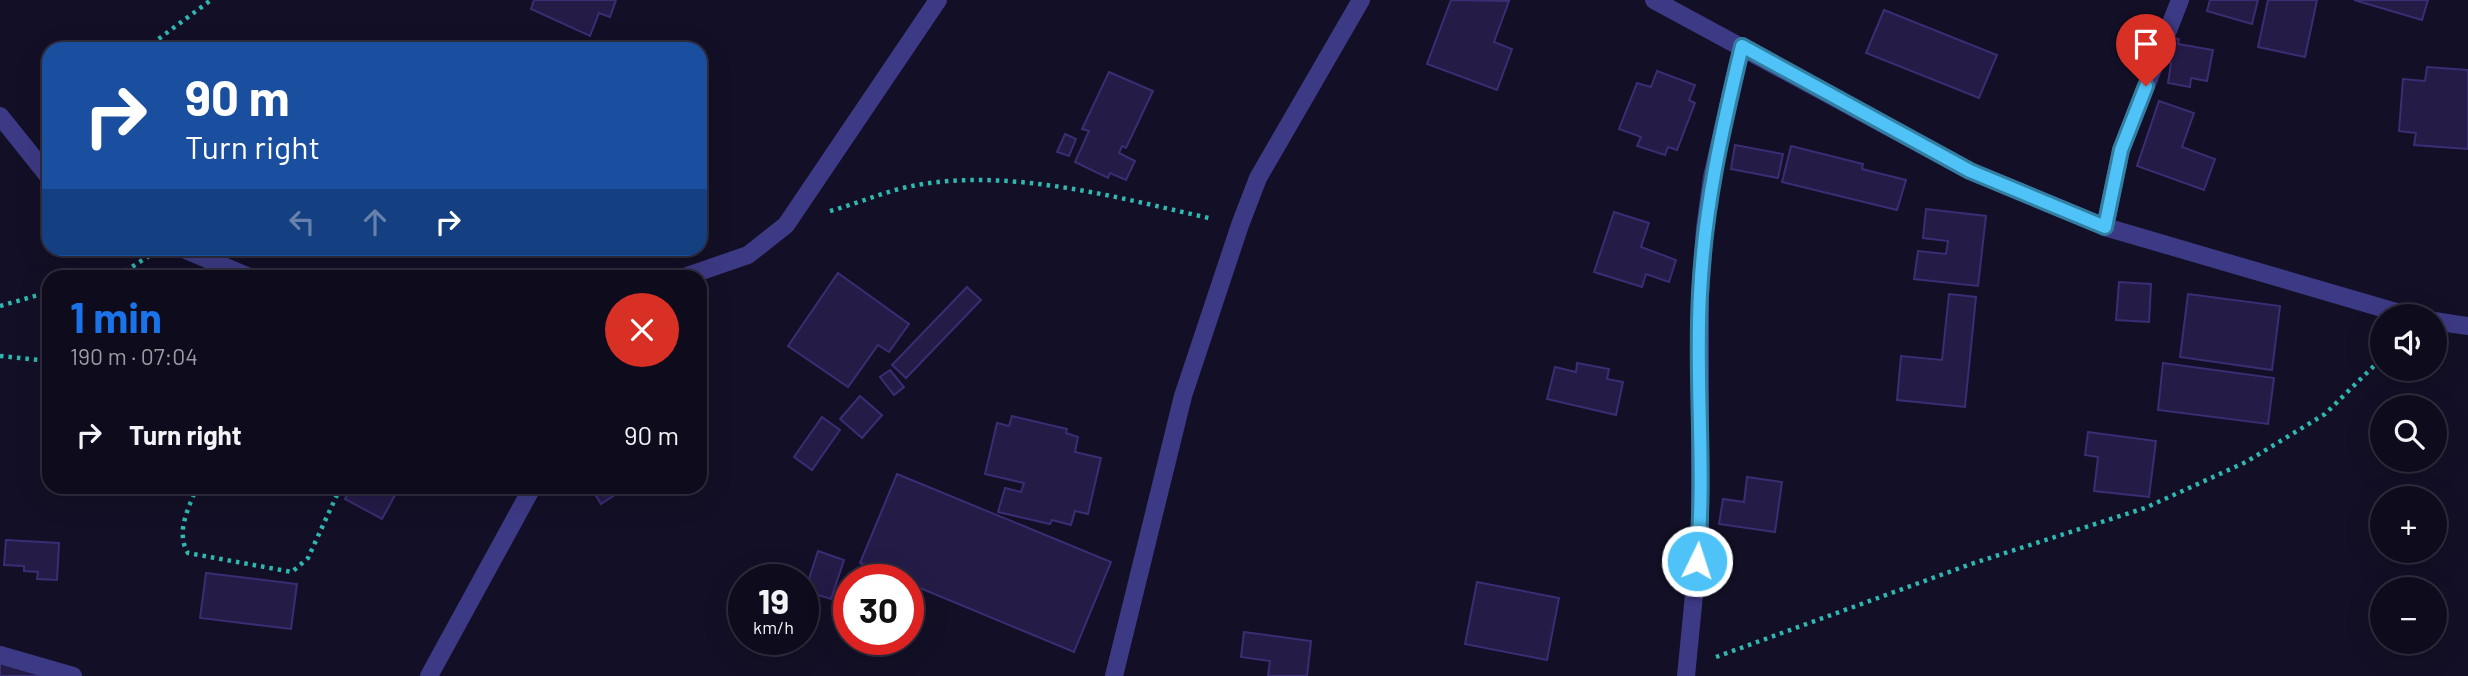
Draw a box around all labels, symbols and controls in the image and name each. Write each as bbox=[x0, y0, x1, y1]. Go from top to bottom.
pin bbox=[2116, 14, 2176, 86]
icon: arrive bbox=[2127, 25, 2165, 63]
text: 90 m bbox=[185, 67, 290, 126]
icon: right bbox=[70, 70, 161, 161]
text: Turn right bbox=[185, 127, 320, 165]
icon: left bbox=[283, 203, 321, 241]
icon: ahead bbox=[356, 203, 394, 241]
icon: right bbox=[429, 203, 467, 241]
text: 1 min bbox=[70, 291, 162, 341]
button: close bbox=[605, 293, 679, 367]
map controls bbox=[2370, 304, 2447, 654]
button: sound bbox=[2370, 304, 2447, 381]
text: 190 m · 07:04 bbox=[70, 342, 198, 370]
button: search bbox=[2370, 395, 2447, 472]
icon: right bbox=[70, 416, 108, 454]
text: Turn right bbox=[129, 419, 242, 450]
text: 90 m bbox=[624, 419, 679, 450]
button: + bbox=[2370, 486, 2447, 563]
position arrow bbox=[1660, 524, 1734, 598]
speed limit sign: 30 bbox=[833, 564, 924, 655]
button: − bbox=[2370, 577, 2447, 654]
text: 19 bbox=[758, 579, 789, 621]
text: km/h bbox=[753, 616, 794, 638]

